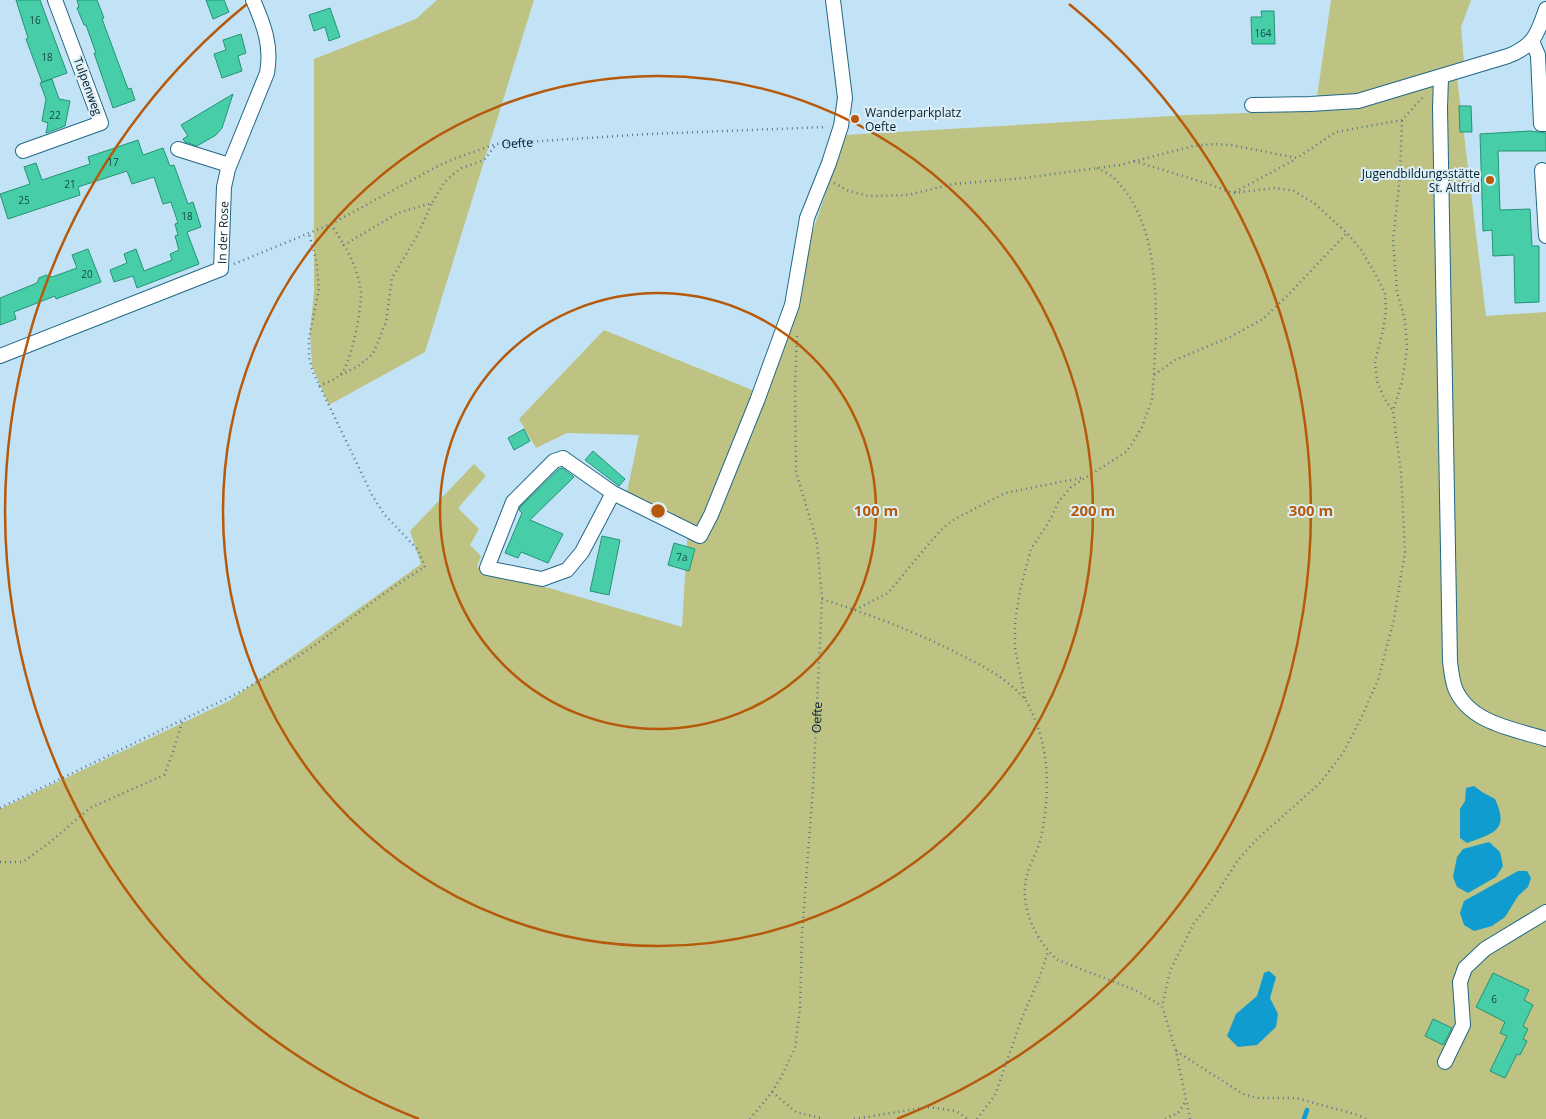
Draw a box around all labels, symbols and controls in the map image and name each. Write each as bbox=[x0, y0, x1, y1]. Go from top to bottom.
house number: 16 bbox=[29, 13, 41, 27]
house number: 164 bbox=[1254, 26, 1272, 40]
house number: 18 bbox=[41, 50, 53, 64]
street label: Tulpenweg bbox=[70, 54, 107, 118]
place label: Wanderparkplatz Oefte bbox=[865, 104, 962, 135]
house number: 22 bbox=[49, 108, 61, 122]
marker: Wanderparkplatz Oefte bbox=[849, 113, 861, 125]
street label: Oefte bbox=[501, 133, 534, 152]
house number: 17 bbox=[107, 155, 119, 169]
place label: Jugendbildungsstätte St. Altfrid bbox=[1361, 165, 1480, 196]
marker: Jugendbildungsstätte St. Altfrid bbox=[1484, 174, 1496, 186]
house number: 21 bbox=[64, 177, 76, 191]
house number: 25 bbox=[18, 193, 30, 207]
street label: In der Rose bbox=[213, 200, 232, 264]
house number: 18 bbox=[181, 209, 193, 223]
house number: 20 bbox=[81, 267, 93, 281]
text: 100 m bbox=[854, 500, 898, 520]
text: 200 m bbox=[1071, 500, 1115, 520]
text: 300 m bbox=[1289, 500, 1333, 520]
centre of rings bbox=[649, 502, 667, 520]
house number: 7a bbox=[676, 550, 688, 564]
street label: Oefte bbox=[807, 701, 826, 733]
house number: 6 bbox=[1491, 992, 1497, 1006]

